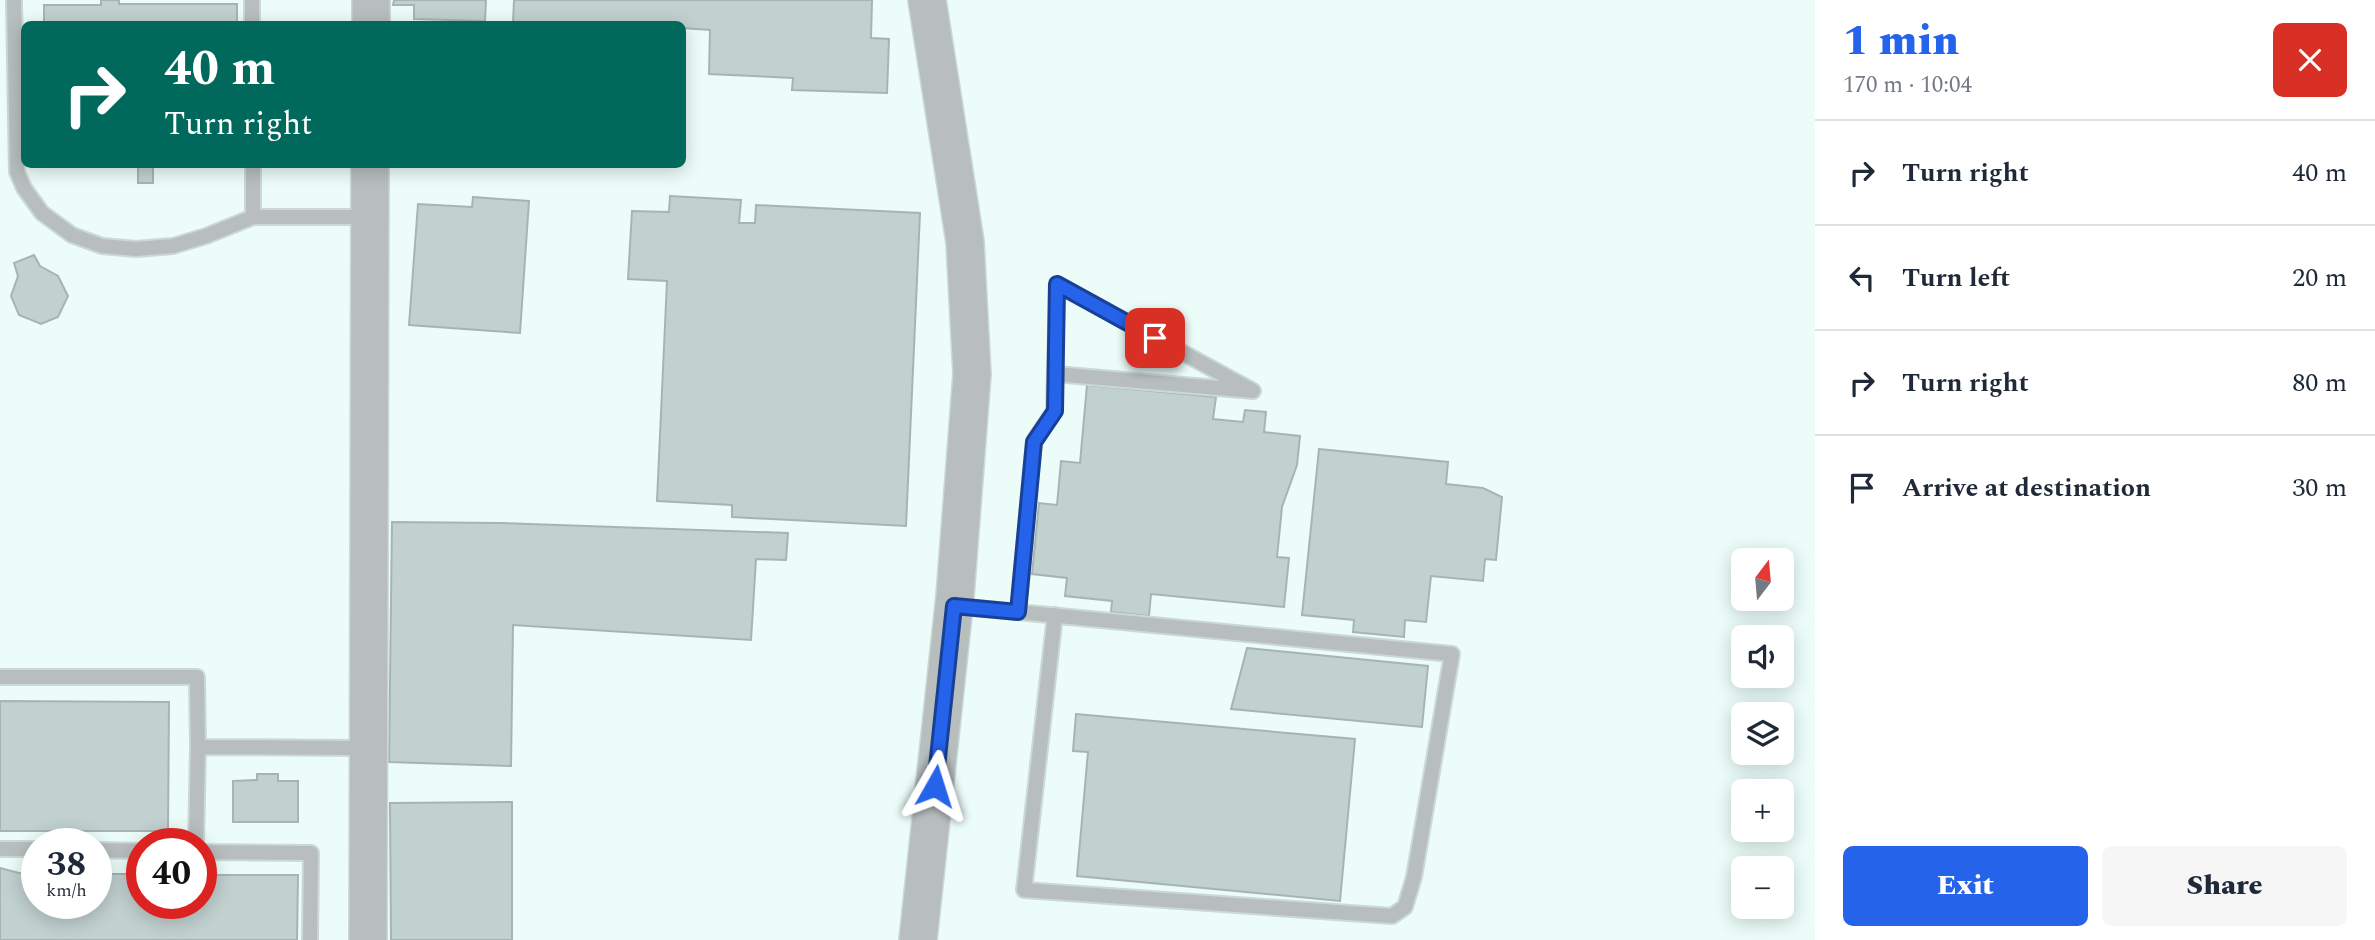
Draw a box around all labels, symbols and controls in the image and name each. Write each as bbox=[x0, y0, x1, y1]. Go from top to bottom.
text: 1 min bbox=[1843, 10, 1959, 73]
button: close bbox=[2273, 23, 2347, 97]
text: 40 m bbox=[164, 32, 275, 107]
icon: right bbox=[49, 49, 140, 140]
text: 170 m · 10:04 bbox=[1843, 68, 1972, 103]
text: Turn right bbox=[164, 100, 312, 149]
text: Turn right bbox=[1902, 153, 2029, 193]
text: 40 m bbox=[2292, 153, 2347, 193]
icon: right bbox=[1843, 154, 1881, 192]
text: Turn left bbox=[1902, 258, 2010, 298]
text: 20 m bbox=[2292, 258, 2347, 298]
icon: left bbox=[1843, 259, 1881, 297]
pin bbox=[1125, 308, 1185, 368]
icon: arrive bbox=[1136, 319, 1174, 357]
text: Turn right bbox=[1902, 363, 2029, 403]
text: 80 m bbox=[2292, 363, 2347, 403]
icon: right bbox=[1843, 364, 1881, 402]
text: Arrive at destination bbox=[1902, 468, 2151, 508]
text: 30 m bbox=[2292, 468, 2347, 508]
icon: arrive bbox=[1843, 469, 1881, 507]
north arrow bbox=[1731, 548, 1794, 611]
map controls bbox=[1731, 548, 1794, 919]
button: sound bbox=[1731, 625, 1794, 688]
button: layers bbox=[1731, 702, 1794, 765]
position arrow bbox=[898, 749, 972, 823]
button: + bbox=[1731, 779, 1794, 842]
speed limit sign: 40 bbox=[126, 828, 217, 919]
text: 38 bbox=[47, 838, 86, 891]
button: Exit bbox=[1843, 846, 2088, 926]
button: Share bbox=[2102, 846, 2347, 926]
button: − bbox=[1731, 856, 1794, 919]
text: km/h bbox=[46, 877, 87, 904]

